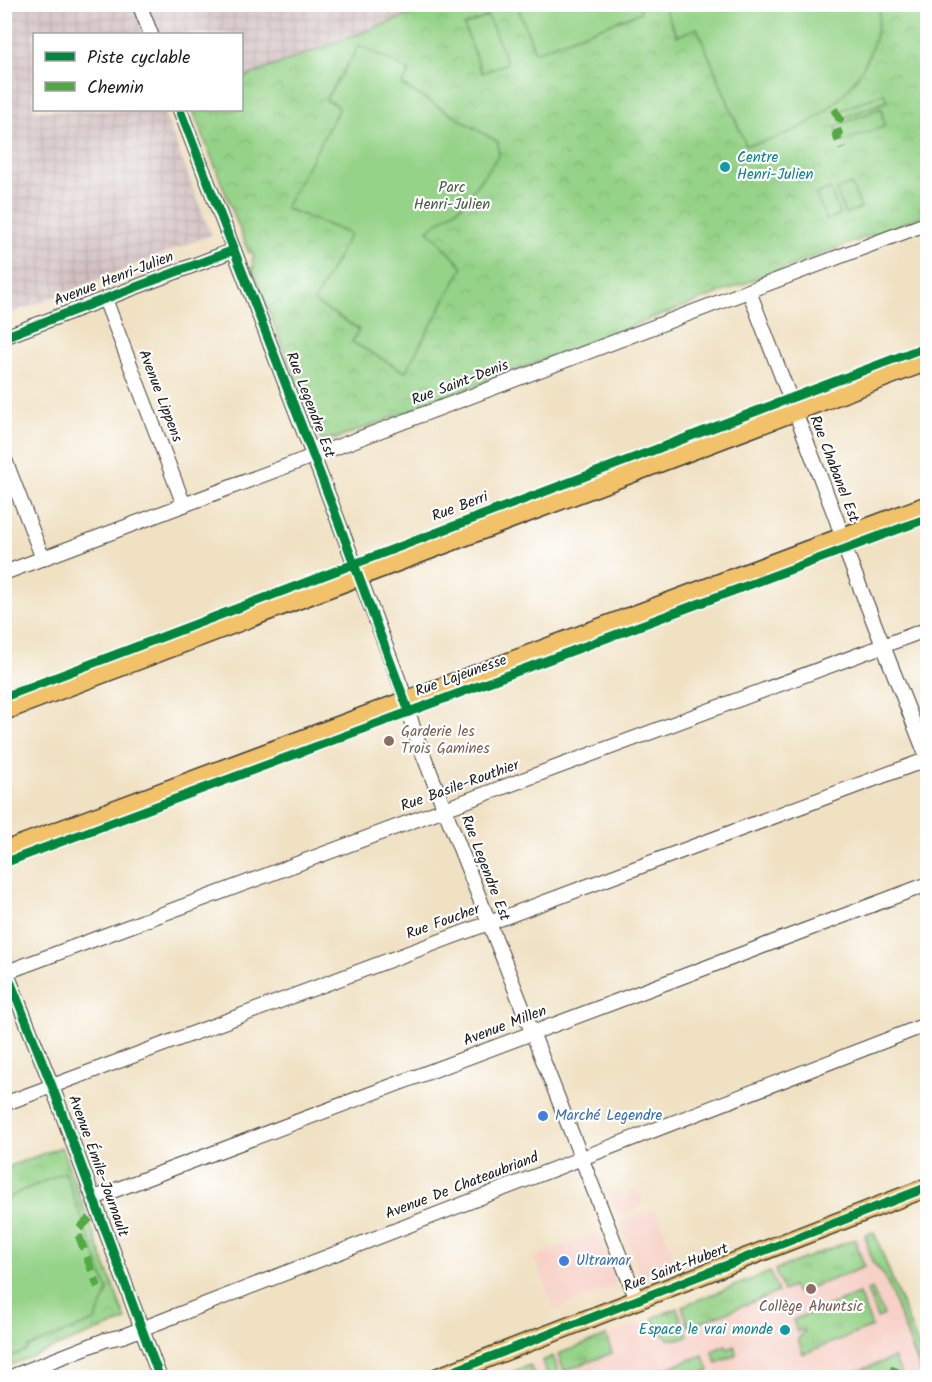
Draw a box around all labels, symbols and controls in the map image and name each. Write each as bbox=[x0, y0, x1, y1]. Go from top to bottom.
legend bbox=[33, 33, 243, 111]
text: Piste cyclable bbox=[87, 44, 190, 73]
text: Chemin bbox=[87, 74, 144, 103]
place label: Centre Henri-Julien bbox=[737, 146, 813, 187]
marker: Centre Henri-Julien bbox=[718, 160, 732, 174]
park label: Parc Henri-Julien bbox=[414, 176, 490, 217]
street label: Avenue Henri-Julien bbox=[51, 245, 177, 313]
street label: Avenue Lippens bbox=[131, 346, 189, 446]
street label: Rue Legendre Est bbox=[279, 349, 341, 462]
street label: Rue Saint-Denis bbox=[408, 353, 513, 413]
street label: Rue Chabanel Est bbox=[803, 412, 866, 526]
street label: Rue Berri bbox=[428, 485, 493, 529]
street label: Rue Lajeunesse bbox=[412, 648, 510, 704]
place label: Garderie les Trois Gamines bbox=[401, 720, 490, 761]
marker: Garderie les Trois Gamines bbox=[382, 734, 396, 748]
street label: Rue Basile-Routhier bbox=[397, 753, 524, 819]
street label: Rue Legendre Est bbox=[454, 812, 516, 925]
street label: Rue Foucher bbox=[403, 897, 484, 946]
street label: Avenue Millen bbox=[460, 999, 550, 1053]
street label: Avenue Émile-Journault bbox=[61, 1092, 135, 1241]
place label: Marché Legendre bbox=[555, 1104, 662, 1128]
marker: Marché Legendre bbox=[536, 1109, 550, 1123]
street label: Avenue De Chateaubriand bbox=[382, 1146, 543, 1226]
street label: Rue Saint-Hubert bbox=[620, 1237, 732, 1299]
place label: Ultramar bbox=[576, 1249, 631, 1273]
marker: Ultramar bbox=[557, 1254, 571, 1268]
marker: Collège Ahuntsic bbox=[804, 1282, 818, 1296]
place label: Collège Ahuntsic bbox=[759, 1295, 864, 1319]
place label: Espace le vrai monde bbox=[639, 1318, 773, 1342]
marker: Espace le vrai monde bbox=[778, 1323, 792, 1337]

